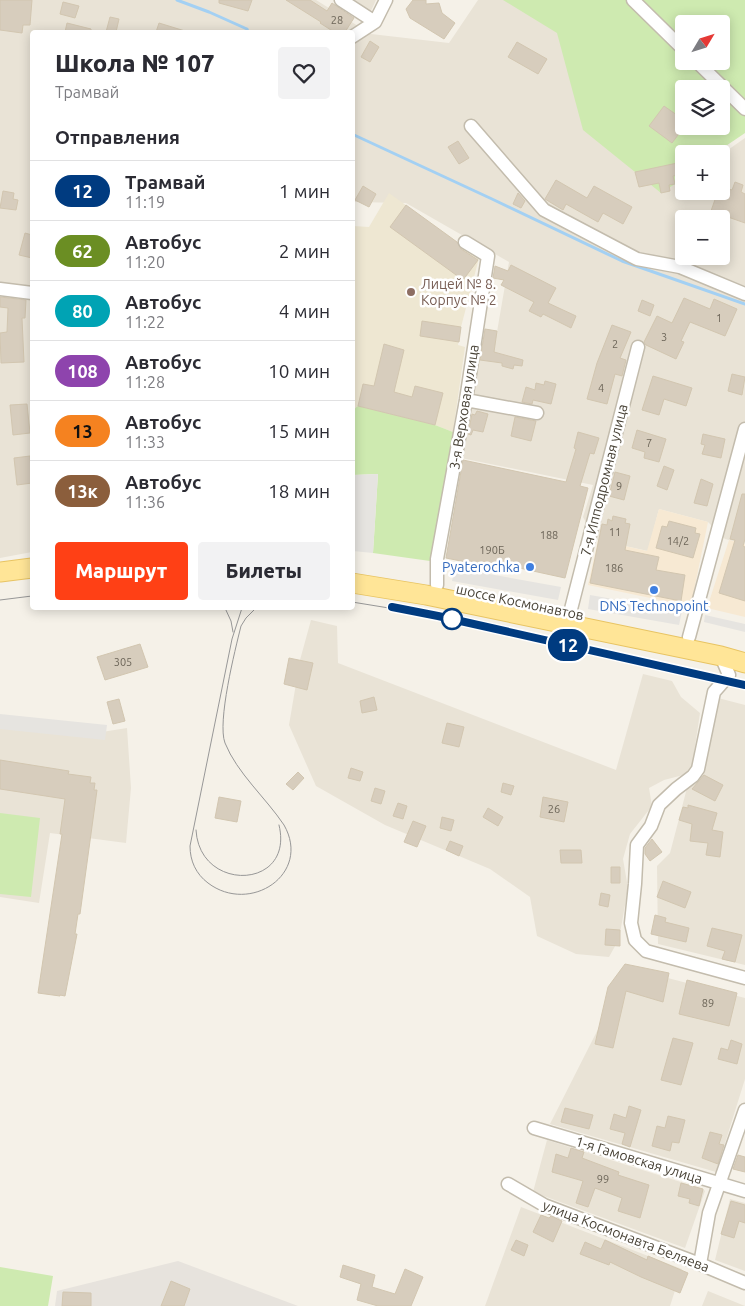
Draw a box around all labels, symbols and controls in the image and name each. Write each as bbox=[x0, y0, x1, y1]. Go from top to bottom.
house number: 28 bbox=[331, 14, 343, 26]
north arrow bbox=[675, 15, 730, 70]
map controls bbox=[675, 15, 730, 265]
button: heart bbox=[278, 47, 330, 99]
text: Школа № 107 bbox=[55, 50, 215, 77]
button: layers bbox=[675, 80, 730, 135]
text: Трамвай bbox=[55, 83, 119, 101]
text: Отправления bbox=[55, 126, 180, 148]
button: + bbox=[675, 145, 730, 200]
text: Трамвай bbox=[125, 171, 205, 193]
text: 1 мин bbox=[279, 180, 330, 202]
text: 12 bbox=[72, 181, 93, 201]
text: 11:19 bbox=[125, 193, 165, 211]
button: − bbox=[675, 210, 730, 265]
text: Автобус bbox=[125, 231, 201, 253]
text: 2 мин bbox=[279, 240, 330, 262]
text: 62 bbox=[72, 241, 93, 261]
text: 11:20 bbox=[125, 253, 165, 271]
place label: Лицей № 8. Корпус № 2 bbox=[421, 276, 497, 308]
marker: Лицей № 8. Корпус № 2 bbox=[405, 286, 417, 298]
text: Автобус bbox=[125, 291, 201, 313]
text: 4 мин bbox=[279, 300, 330, 322]
text: 80 bbox=[72, 301, 93, 321]
house number: 1 bbox=[716, 312, 722, 324]
text: 11:22 bbox=[125, 313, 165, 331]
house number: 3 bbox=[661, 331, 667, 343]
house number: 2 bbox=[612, 338, 618, 350]
street label: 3-я Верховая улица bbox=[446, 343, 482, 471]
text: Автобус bbox=[125, 351, 201, 373]
text: 10 мин bbox=[268, 360, 330, 382]
text: 108 bbox=[67, 361, 98, 381]
text: 11:28 bbox=[125, 373, 165, 391]
house number: 4 bbox=[598, 382, 604, 394]
street label: 7-я Ипподромная улица bbox=[577, 402, 631, 558]
text: Автобус bbox=[125, 411, 201, 433]
text: 15 мин bbox=[268, 420, 330, 442]
text: 13 bbox=[72, 421, 93, 441]
text: 11:33 bbox=[125, 433, 165, 451]
house number: 7 bbox=[646, 437, 652, 449]
text: Автобус bbox=[125, 471, 201, 493]
text: 18 мин bbox=[268, 480, 330, 502]
house number: 9 bbox=[616, 480, 622, 492]
text: 13к bbox=[67, 481, 98, 501]
text: 11:36 bbox=[125, 493, 165, 511]
house number: 11 bbox=[609, 526, 621, 538]
house number: 188 bbox=[540, 529, 558, 541]
house number: 14/2 bbox=[667, 535, 689, 547]
button: Маршрут bbox=[55, 542, 188, 600]
button: Билеты bbox=[198, 542, 330, 600]
house number: 190Б bbox=[479, 544, 505, 556]
place label: Pyaterochka bbox=[442, 559, 520, 575]
marker: Pyaterochka bbox=[524, 561, 536, 573]
house number: 186 bbox=[605, 562, 623, 574]
street label: шоссе Космонавтов bbox=[455, 581, 585, 623]
marker: DNS Technopoint bbox=[648, 584, 660, 596]
place label: DNS Technopoint bbox=[599, 598, 709, 614]
unlabelled marker bbox=[441, 608, 463, 630]
line badge: 12 bbox=[546, 629, 590, 661]
text: 12 bbox=[558, 635, 578, 655]
house number: 305 bbox=[114, 656, 132, 668]
house number: 26 bbox=[548, 803, 560, 815]
house number: 89 bbox=[702, 997, 714, 1009]
street label: 1-я Гамовская улица bbox=[574, 1133, 704, 1187]
house number: 99 bbox=[597, 1173, 609, 1185]
street label: улица Космонавта Беляева bbox=[540, 1197, 712, 1275]

